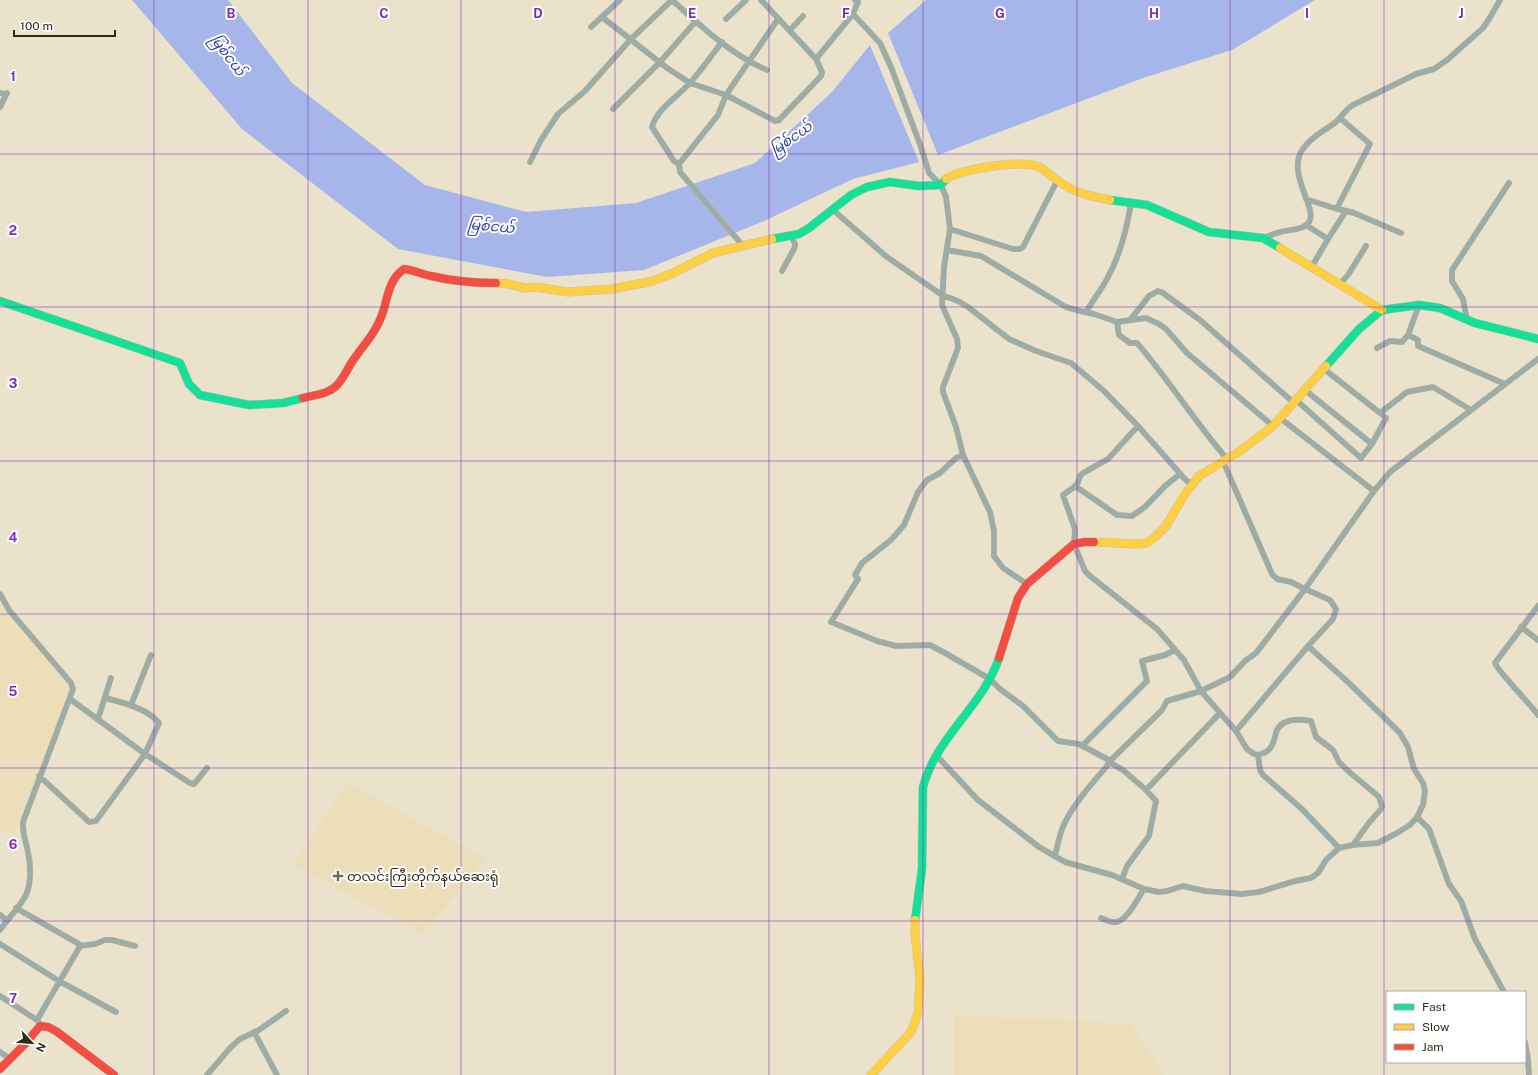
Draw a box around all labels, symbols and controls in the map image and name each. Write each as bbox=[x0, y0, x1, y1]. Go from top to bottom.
text: B bbox=[227, 6, 236, 21]
text: C bbox=[379, 6, 389, 21]
text: D bbox=[533, 6, 543, 21]
text: E bbox=[688, 6, 696, 21]
text: F bbox=[842, 6, 850, 21]
text: G bbox=[995, 6, 1005, 21]
text: H bbox=[1149, 6, 1159, 21]
text: I bbox=[1305, 6, 1309, 21]
text: J bbox=[1458, 6, 1464, 21]
scale bar bbox=[14, 12, 115, 38]
text: 100 m bbox=[20, 19, 53, 33]
water label: မြစ်ငယ် bbox=[204, 30, 251, 82]
text: 1 bbox=[10, 69, 16, 84]
water label: မြစ်ငယ် bbox=[766, 115, 819, 161]
water label: မြစ်ငယ် bbox=[467, 214, 517, 240]
text: 2 bbox=[9, 223, 17, 238]
text: 3 bbox=[9, 376, 18, 391]
text: 4 bbox=[9, 530, 18, 545]
text: 5 bbox=[9, 684, 18, 699]
text: 6 bbox=[9, 837, 18, 852]
place label: တလင်းကြီးတိုက်နယ်ဆေးရုံ bbox=[347, 868, 499, 887]
marker: တလင်းကြီးတိုက်နယ်ဆေးရုံ bbox=[332, 870, 344, 882]
text: 7 bbox=[9, 991, 17, 1006]
legend bbox=[1386, 991, 1526, 1063]
text: Fast bbox=[1422, 1000, 1447, 1014]
text: Slow bbox=[1422, 1020, 1450, 1034]
north arrow bbox=[12, 1023, 52, 1063]
text: Jam bbox=[1422, 1040, 1444, 1054]
text: N bbox=[34, 1041, 48, 1054]

